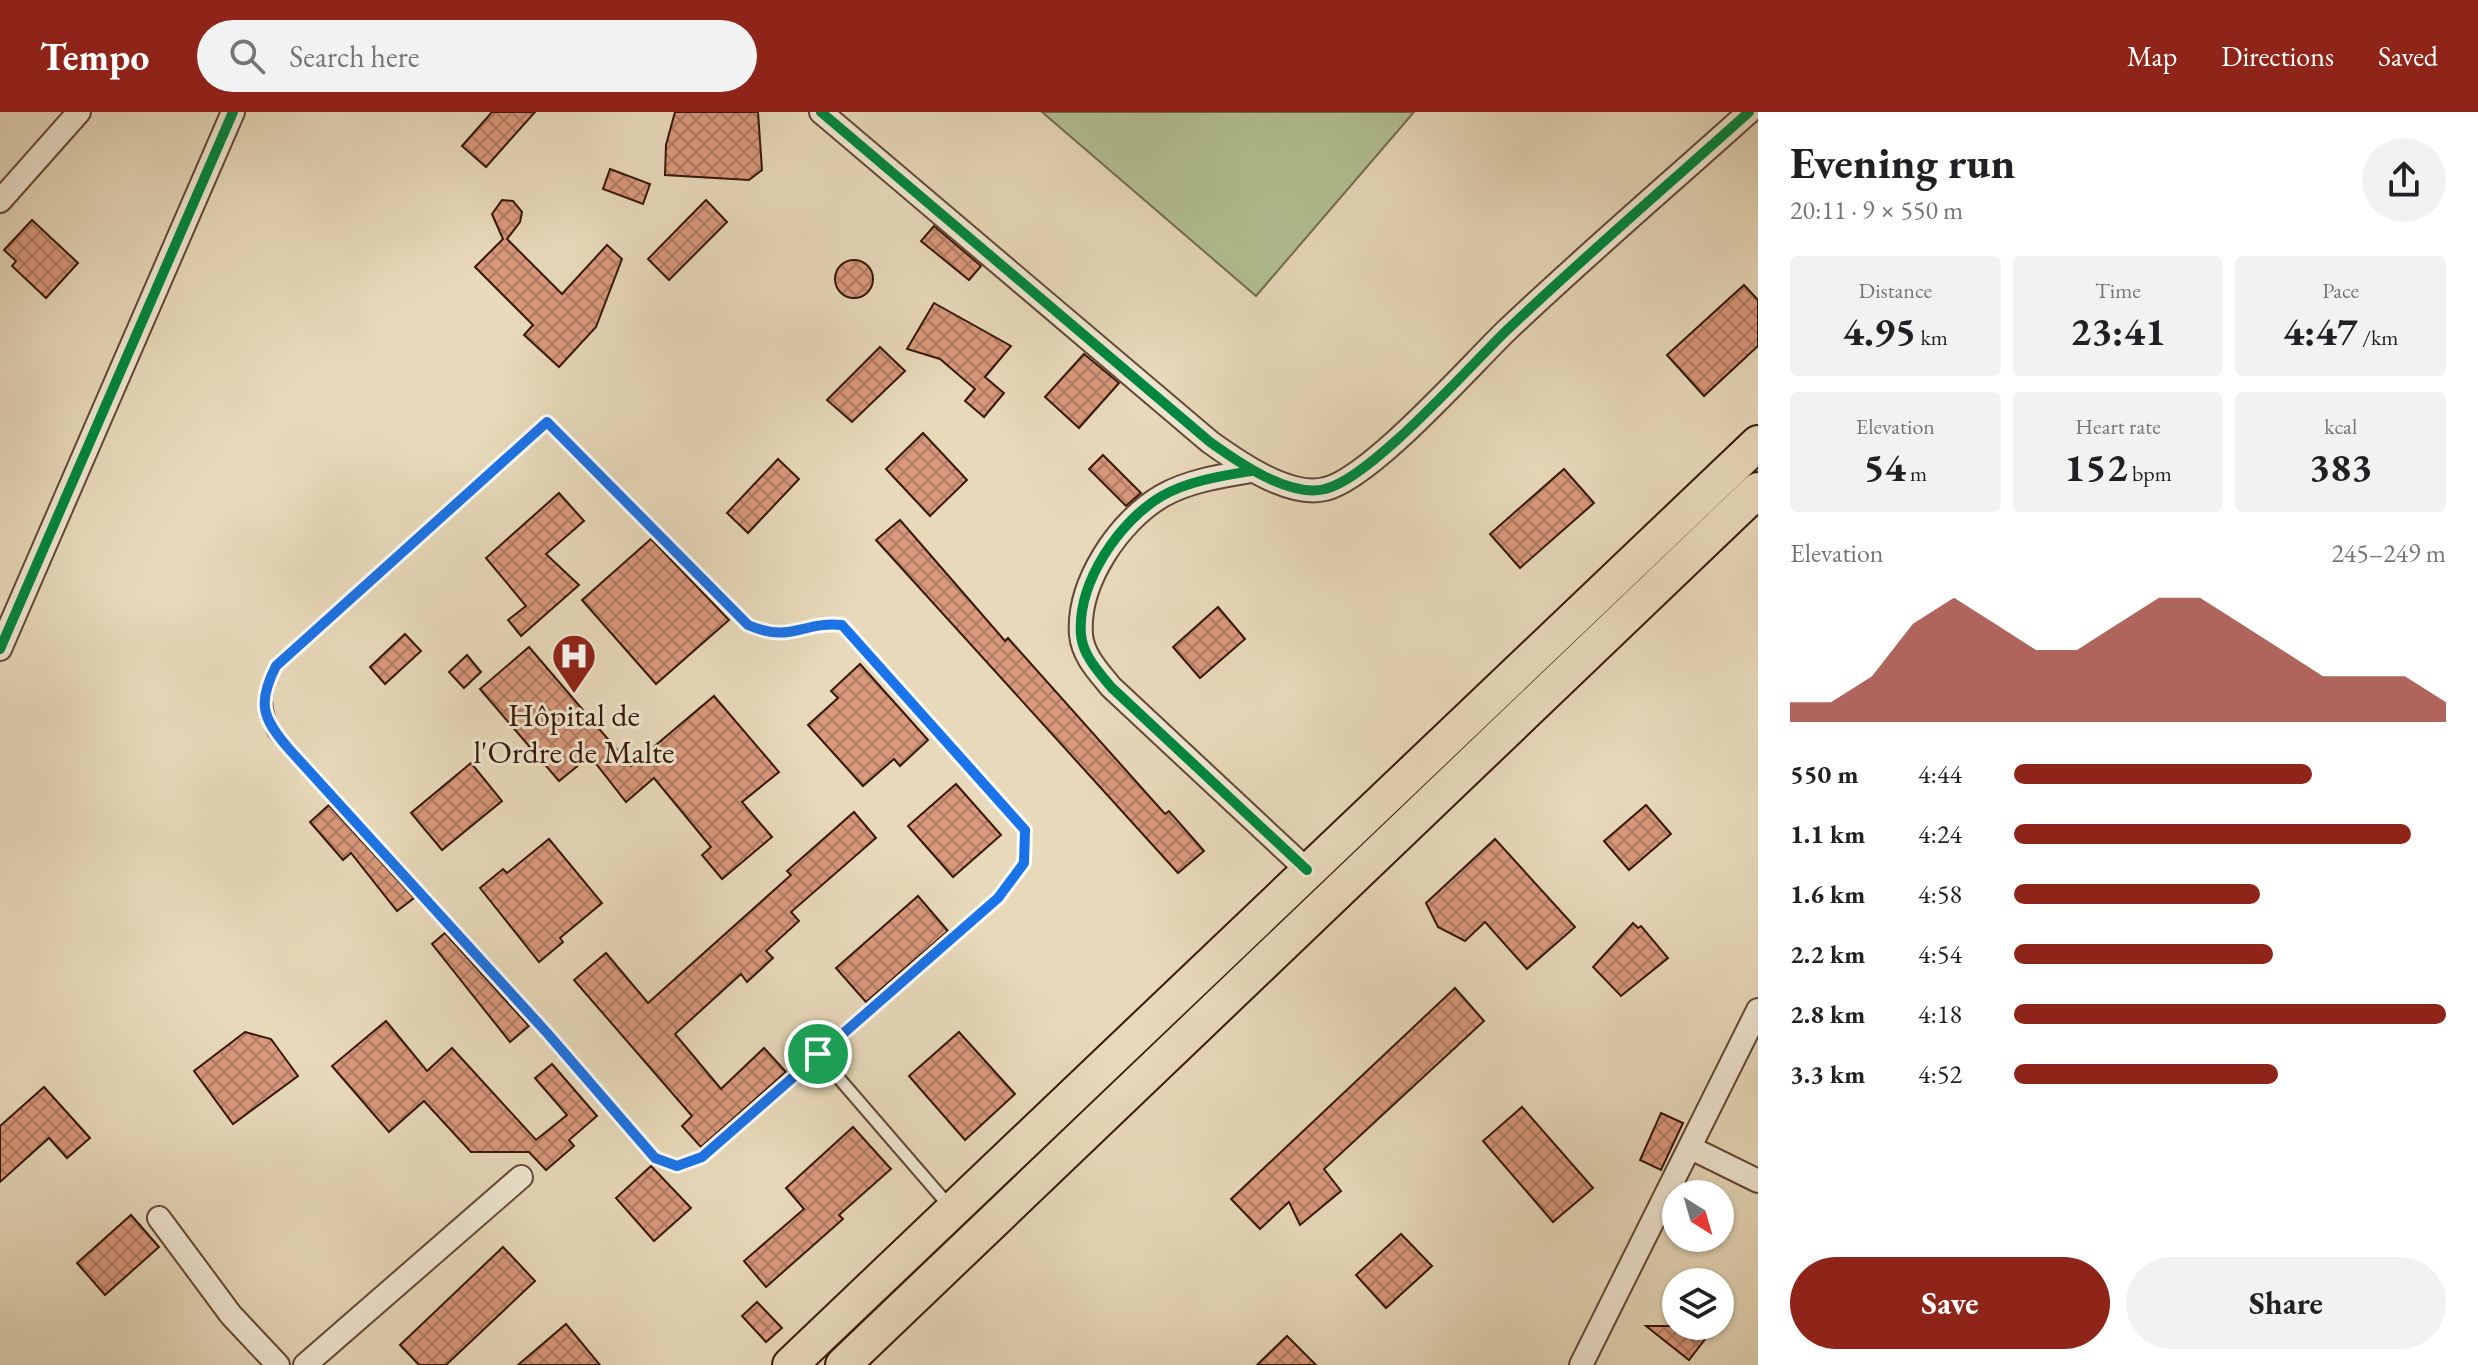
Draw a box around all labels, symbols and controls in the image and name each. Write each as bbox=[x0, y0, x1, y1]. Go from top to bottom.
search box bbox=[197, 20, 757, 92]
text: Tempo bbox=[40, 32, 149, 81]
icon: search bbox=[225, 34, 269, 78]
text: Search here bbox=[289, 37, 419, 76]
text: Map bbox=[2127, 38, 2177, 74]
text: Directions bbox=[2221, 38, 2334, 74]
text: Saved bbox=[2378, 38, 2438, 74]
text: Evening run bbox=[1790, 134, 2015, 191]
button: share bbox=[2362, 138, 2446, 222]
text: 20:11 · 9 × 550 m bbox=[1790, 193, 1963, 227]
text: Distance bbox=[1859, 276, 1932, 305]
text: Time bbox=[2095, 276, 2141, 305]
text: Pace bbox=[2322, 276, 2359, 305]
text: 4.95 bbox=[1843, 305, 1916, 357]
text: 23:41 bbox=[2070, 305, 2166, 357]
text: 4:47 bbox=[2283, 305, 2358, 357]
text: km bbox=[1916, 323, 1948, 352]
text: /km bbox=[2358, 323, 2398, 352]
text: Elevation bbox=[1856, 412, 1935, 441]
text: Heart rate bbox=[2075, 412, 2161, 441]
text: kcal bbox=[2324, 412, 2357, 441]
text: 54 bbox=[1863, 441, 1906, 493]
text: 152 bbox=[2064, 441, 2128, 493]
text: 383 bbox=[2309, 441, 2372, 493]
text: m bbox=[1906, 459, 1927, 488]
text: bpm bbox=[2128, 459, 2172, 488]
text: Elevation bbox=[1790, 536, 1884, 570]
text: 245–249 m bbox=[2331, 536, 2446, 570]
hospital icon: Hôpital de l'Ordre de Malte bbox=[550, 632, 598, 695]
place label: Hôpital de l'Ordre de Malte bbox=[473, 694, 675, 773]
text: 550 m bbox=[1790, 757, 1858, 791]
text: 4:44 bbox=[1918, 757, 1962, 791]
text: 1.1 km bbox=[1790, 817, 1865, 851]
text: 4:24 bbox=[1918, 817, 1962, 851]
text: 1.6 km bbox=[1790, 877, 1865, 911]
text: 4:58 bbox=[1918, 877, 1962, 911]
text: 2.2 km bbox=[1790, 937, 1865, 971]
text: 4:54 bbox=[1918, 937, 1962, 971]
text: 2.8 km bbox=[1790, 997, 1865, 1031]
text: 4:18 bbox=[1918, 997, 1962, 1031]
pin bbox=[784, 1020, 852, 1088]
icon: arrive bbox=[796, 1032, 840, 1076]
text: 3.3 km bbox=[1790, 1057, 1865, 1091]
text: 4:52 bbox=[1918, 1057, 1962, 1091]
north arrow bbox=[1662, 1180, 1734, 1252]
map controls bbox=[1662, 1180, 1734, 1340]
button: Save bbox=[1790, 1257, 2110, 1349]
button: Share bbox=[2126, 1257, 2446, 1349]
button: layers bbox=[1662, 1268, 1734, 1340]

